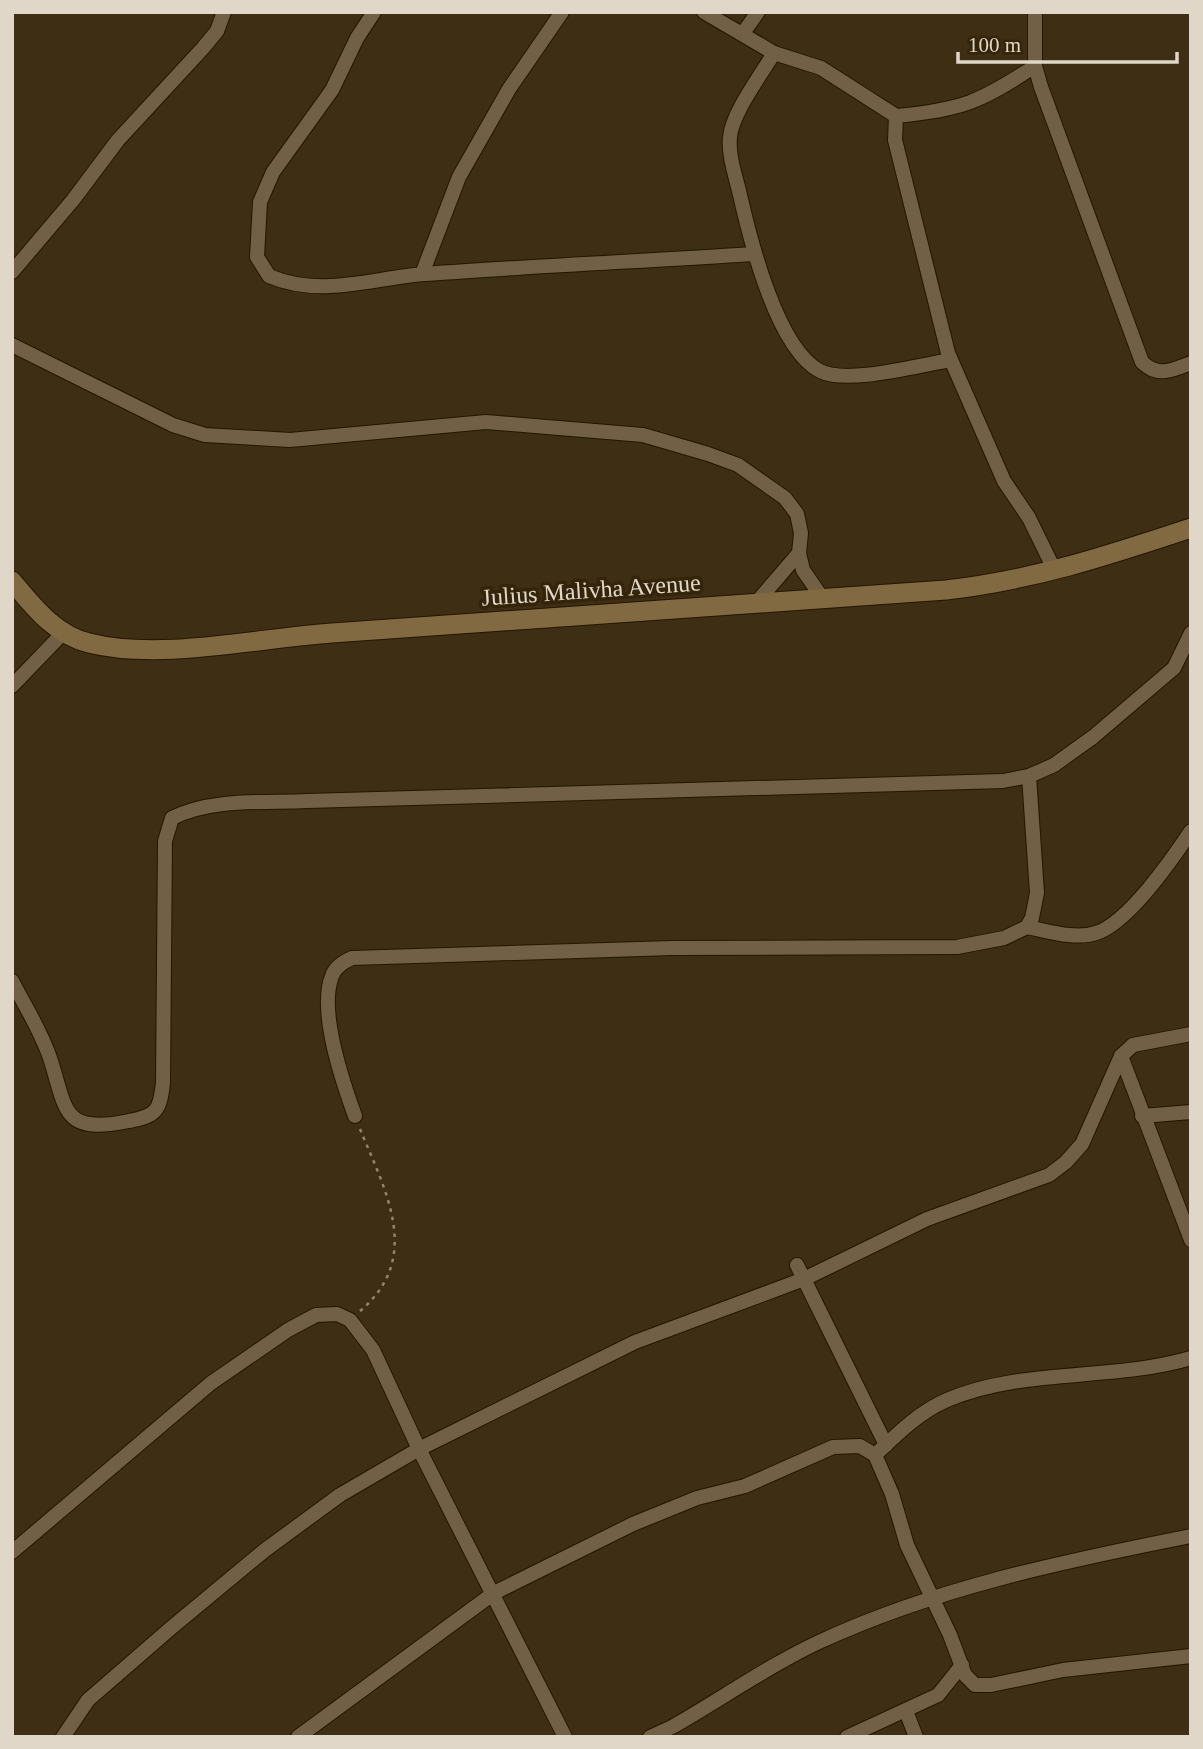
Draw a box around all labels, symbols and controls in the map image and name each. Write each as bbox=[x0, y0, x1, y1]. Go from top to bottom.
scale bar bbox=[958, 21, 1177, 65]
text: 100 m bbox=[968, 33, 1021, 57]
street label: Julius Malivha Avenue bbox=[481, 569, 701, 611]

